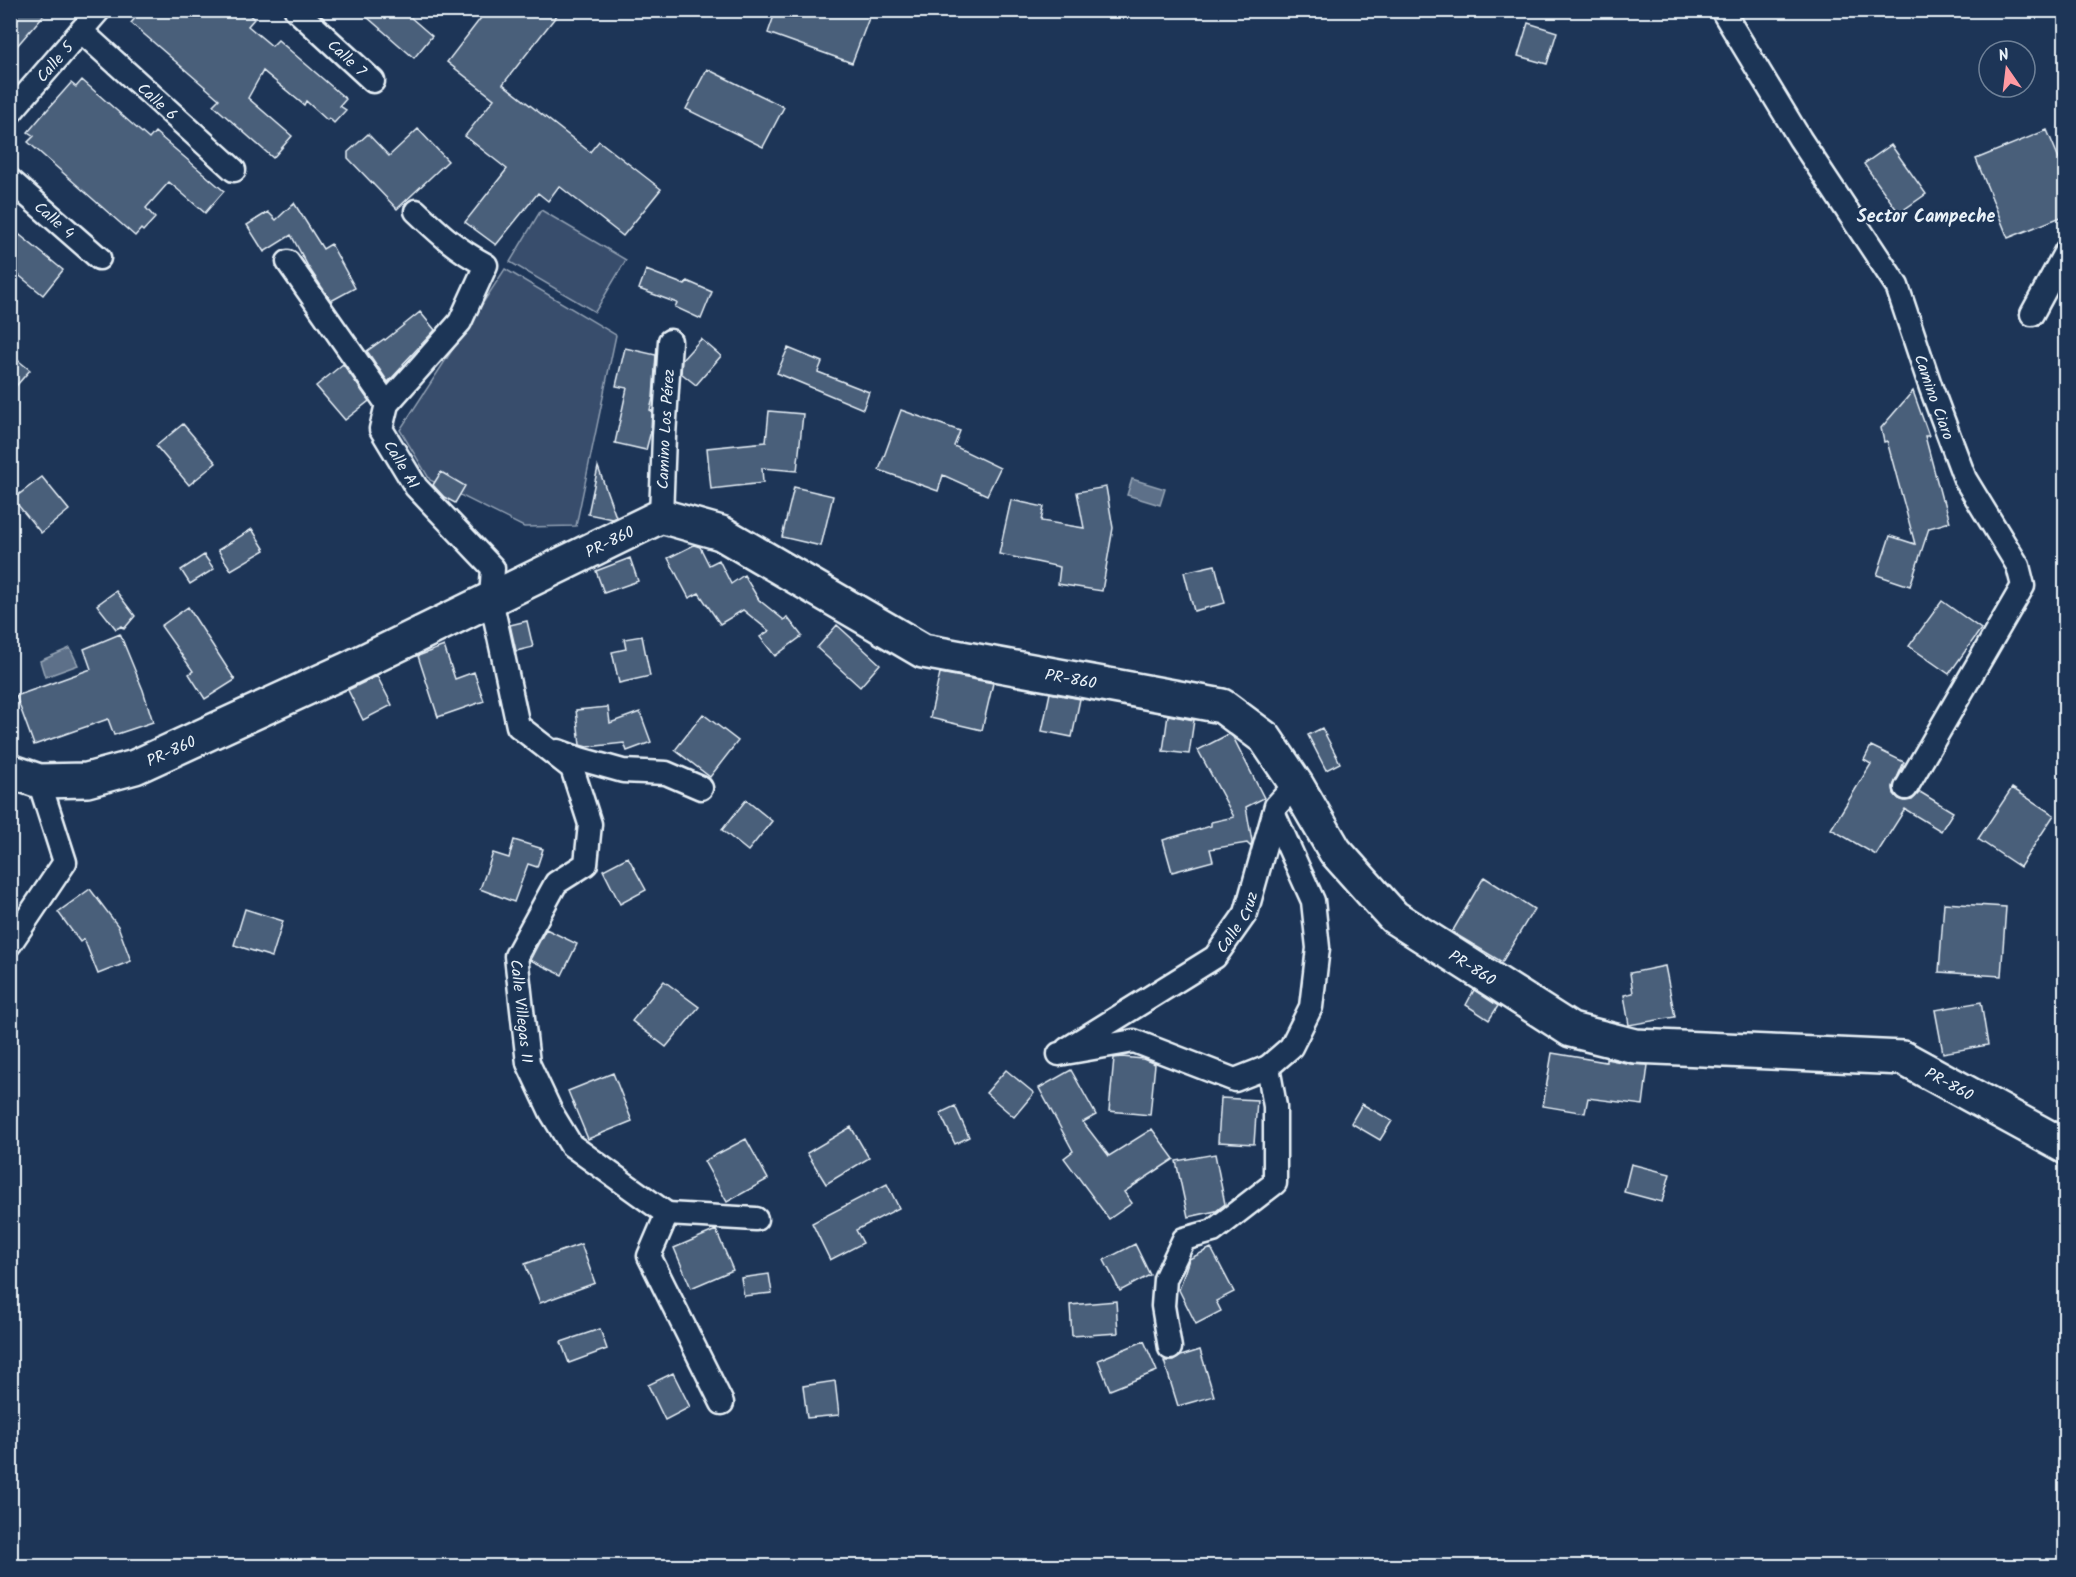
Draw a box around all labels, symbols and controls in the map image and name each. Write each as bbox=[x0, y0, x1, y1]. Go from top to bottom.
street label: Calle 7 bbox=[321, 34, 372, 84]
street label: Calle 5 bbox=[31, 35, 81, 89]
north arrow bbox=[1977, 39, 2037, 99]
text: N bbox=[1996, 43, 2012, 69]
street label: Calle 6 bbox=[131, 77, 183, 127]
street label: Calle 4 bbox=[28, 196, 80, 246]
district label: Sector Campeche bbox=[1857, 203, 1995, 232]
street label: Camino Ciaro bbox=[1907, 351, 1960, 444]
street label: Camino Los Pérez bbox=[651, 368, 682, 490]
street label: Calle A1 bbox=[376, 436, 425, 494]
street label: PR-860 bbox=[581, 520, 639, 565]
street label: PR-860 bbox=[1043, 663, 1098, 697]
street label: PR-860 bbox=[143, 730, 200, 774]
street label: Calle Cruz bbox=[1210, 889, 1265, 959]
street label: PR-860 bbox=[1443, 944, 1500, 993]
street label: Calle Villegas II bbox=[502, 958, 539, 1065]
street label: PR-860 bbox=[1920, 1061, 1978, 1108]

